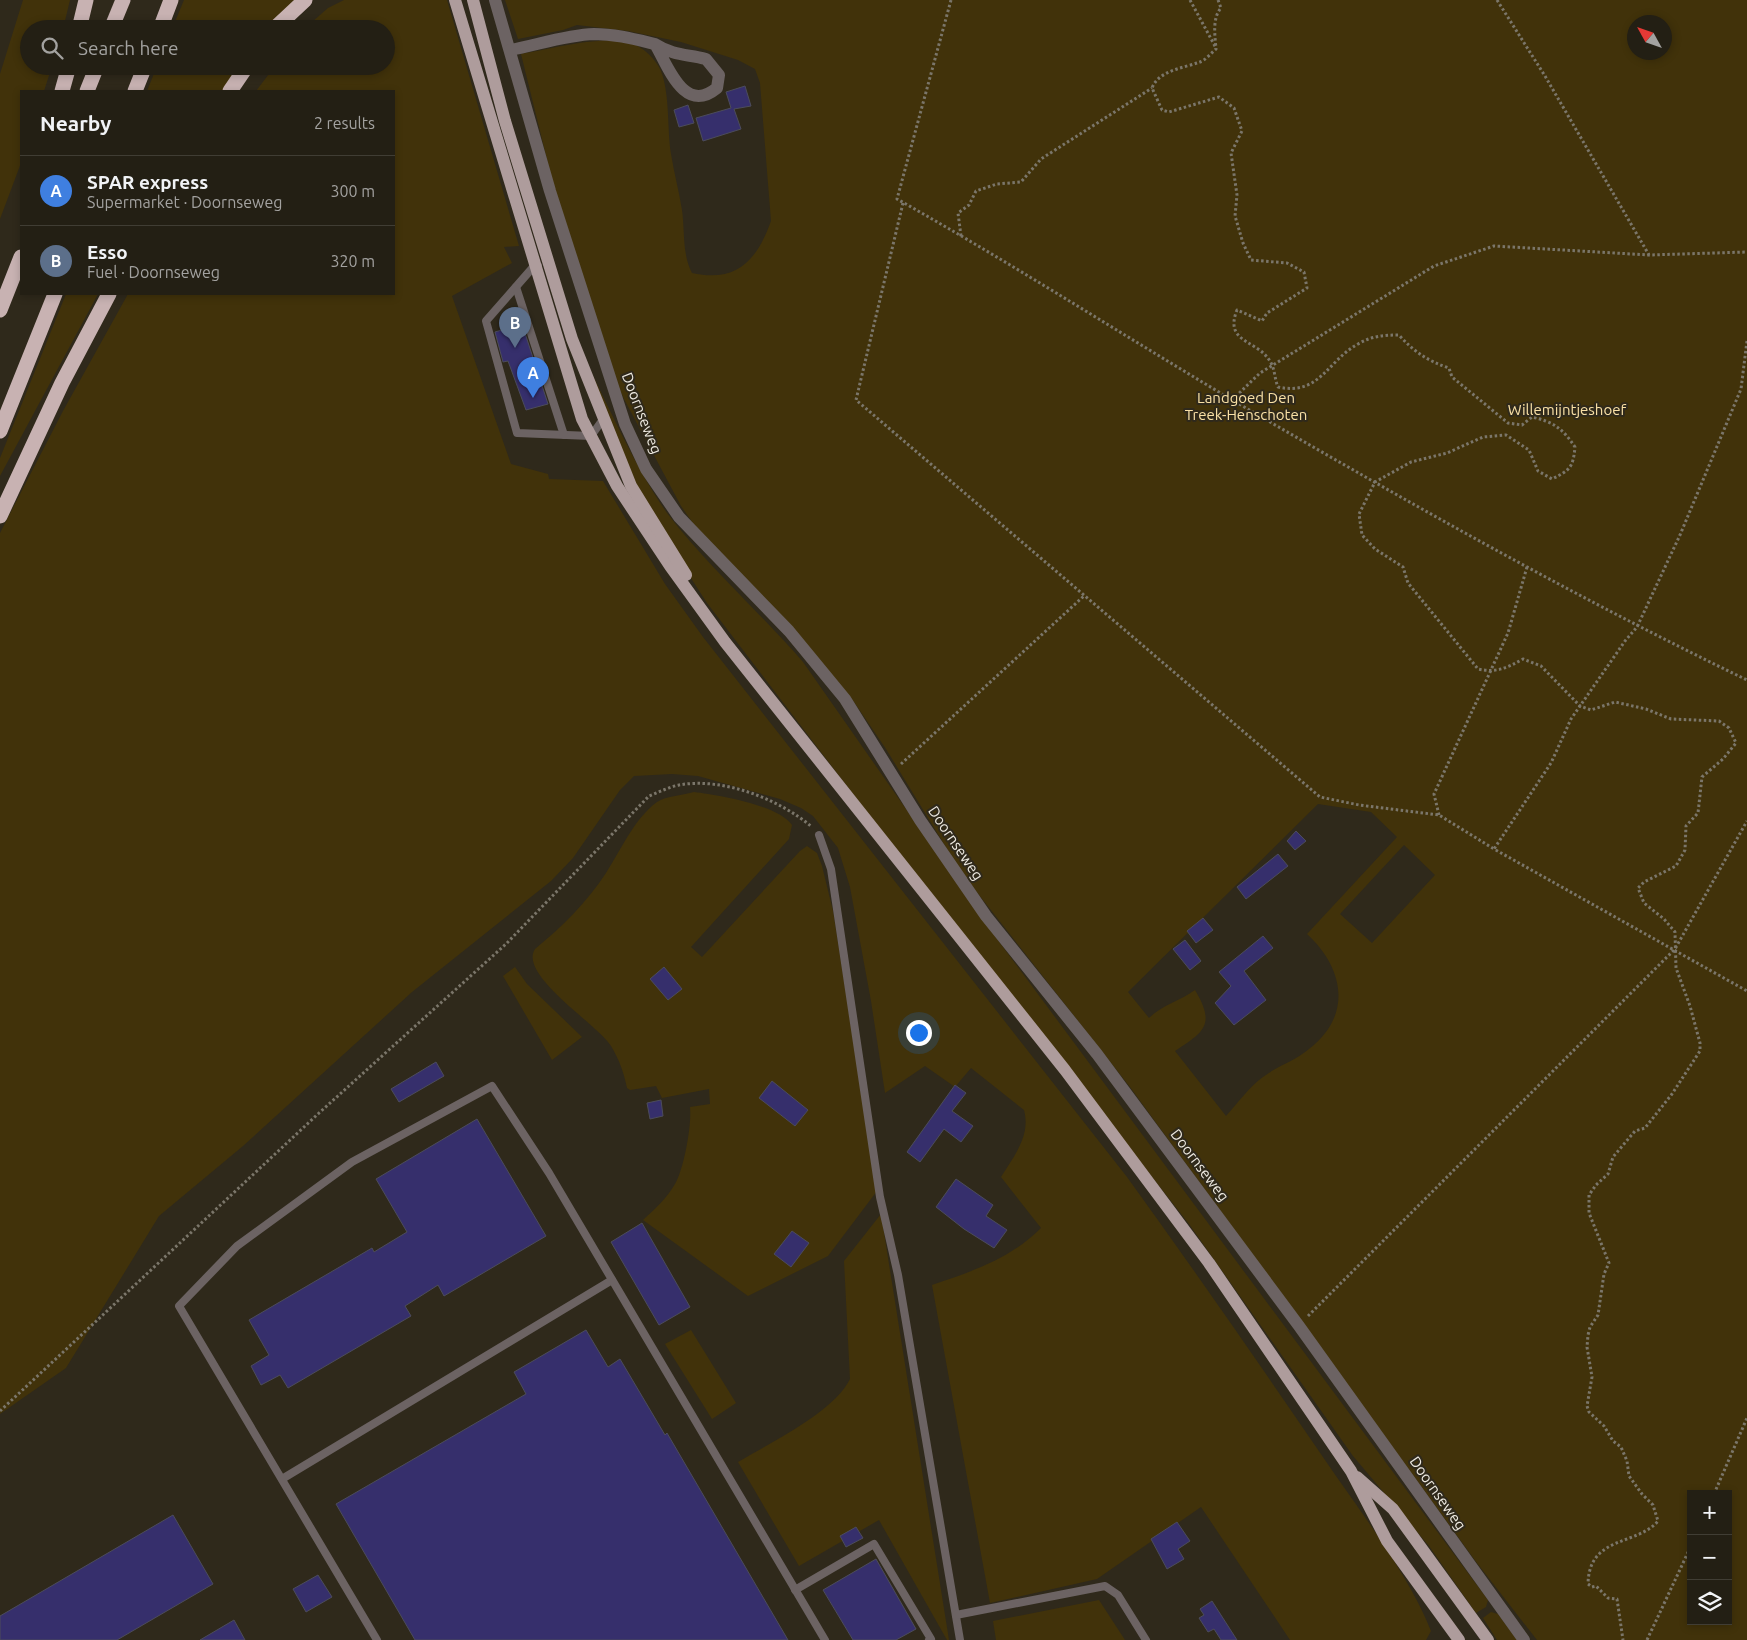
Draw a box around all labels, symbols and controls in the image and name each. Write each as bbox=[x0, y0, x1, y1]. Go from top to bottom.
north arrow bbox=[1627, 15, 1672, 60]
search box bbox=[20, 20, 395, 75]
icon: search bbox=[38, 34, 66, 62]
text: Search here bbox=[78, 37, 178, 59]
text: Nearby bbox=[40, 111, 111, 135]
text: 2 results bbox=[314, 114, 375, 132]
text: SPAR express bbox=[87, 171, 208, 193]
text: A bbox=[50, 182, 62, 200]
text: 300 m bbox=[330, 182, 375, 200]
text: Supermarket · Doornseweg bbox=[87, 193, 283, 211]
text: Esso bbox=[87, 241, 128, 263]
text: B bbox=[51, 252, 61, 270]
text: 320 m bbox=[330, 252, 375, 270]
text: Fuel · Doornseweg bbox=[87, 263, 220, 281]
pin: B bbox=[499, 307, 531, 348]
pin: A bbox=[517, 357, 549, 398]
street label: Doornseweg bbox=[619, 370, 665, 456]
park label: Landgoed Den Treek-Henschoten bbox=[1185, 389, 1307, 423]
park label: Willemijntjeshoef bbox=[1508, 401, 1626, 418]
street label: Doornseweg bbox=[925, 803, 987, 883]
your location bbox=[906, 1020, 932, 1046]
street label: Doornseweg bbox=[1167, 1126, 1233, 1204]
street label: Doornseweg bbox=[1406, 1453, 1470, 1533]
map controls bbox=[1687, 1490, 1732, 1625]
button: + bbox=[1687, 1490, 1732, 1535]
button: − bbox=[1687, 1535, 1732, 1580]
button: layers bbox=[1687, 1580, 1732, 1625]

